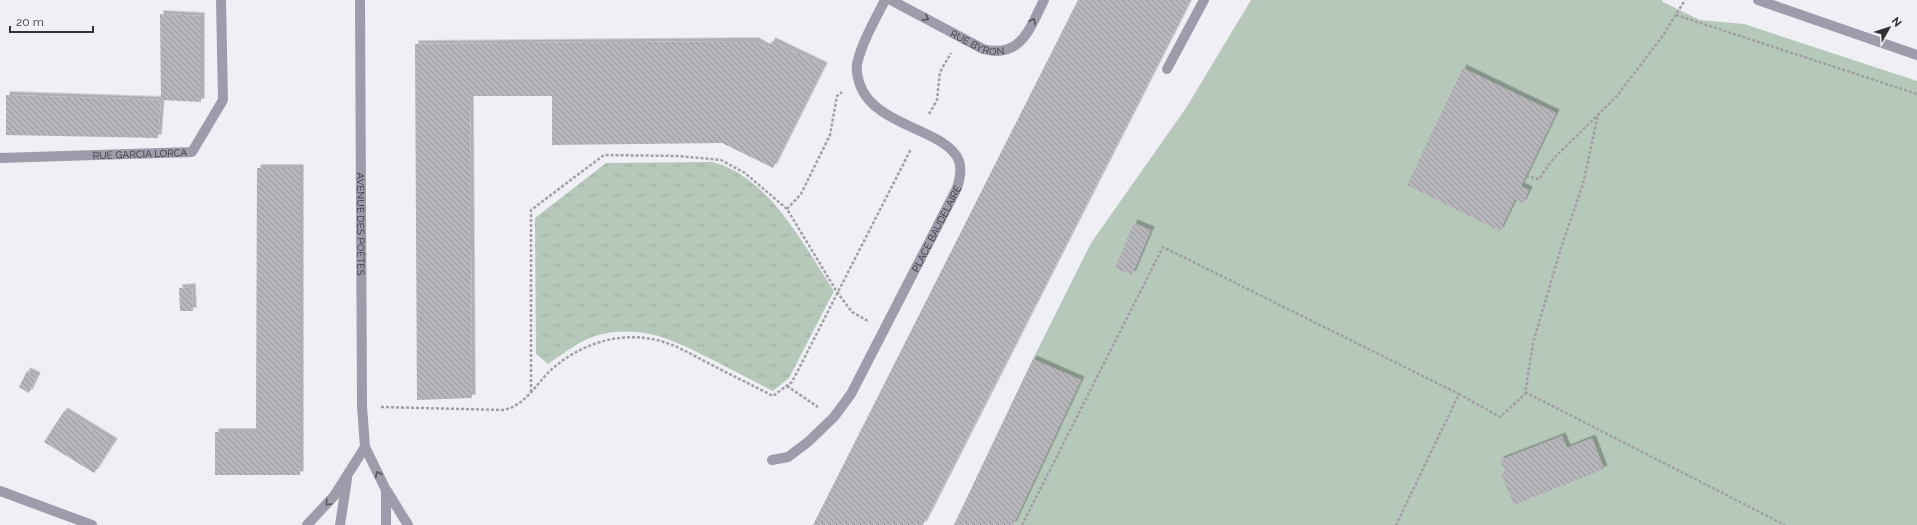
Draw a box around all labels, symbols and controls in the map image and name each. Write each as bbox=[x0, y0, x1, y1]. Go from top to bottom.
scale bar bbox=[10, 8, 93, 34]
north arrow bbox=[1869, 8, 1909, 48]
one-way arrow bbox=[922, 14, 929, 21]
text: 20 m bbox=[16, 15, 44, 29]
text: N bbox=[1889, 15, 1904, 29]
one-way arrow bbox=[1029, 18, 1036, 25]
street label: RUE BYRON bbox=[949, 27, 1005, 57]
street label: RUE GARCIA LORCA bbox=[92, 147, 188, 161]
street label: AVENUE DES POÈTES bbox=[355, 173, 367, 275]
street label: PLACE BAUDELAIRE bbox=[909, 184, 963, 274]
one-way arrow bbox=[375, 471, 383, 478]
one-way arrow bbox=[325, 498, 333, 506]

